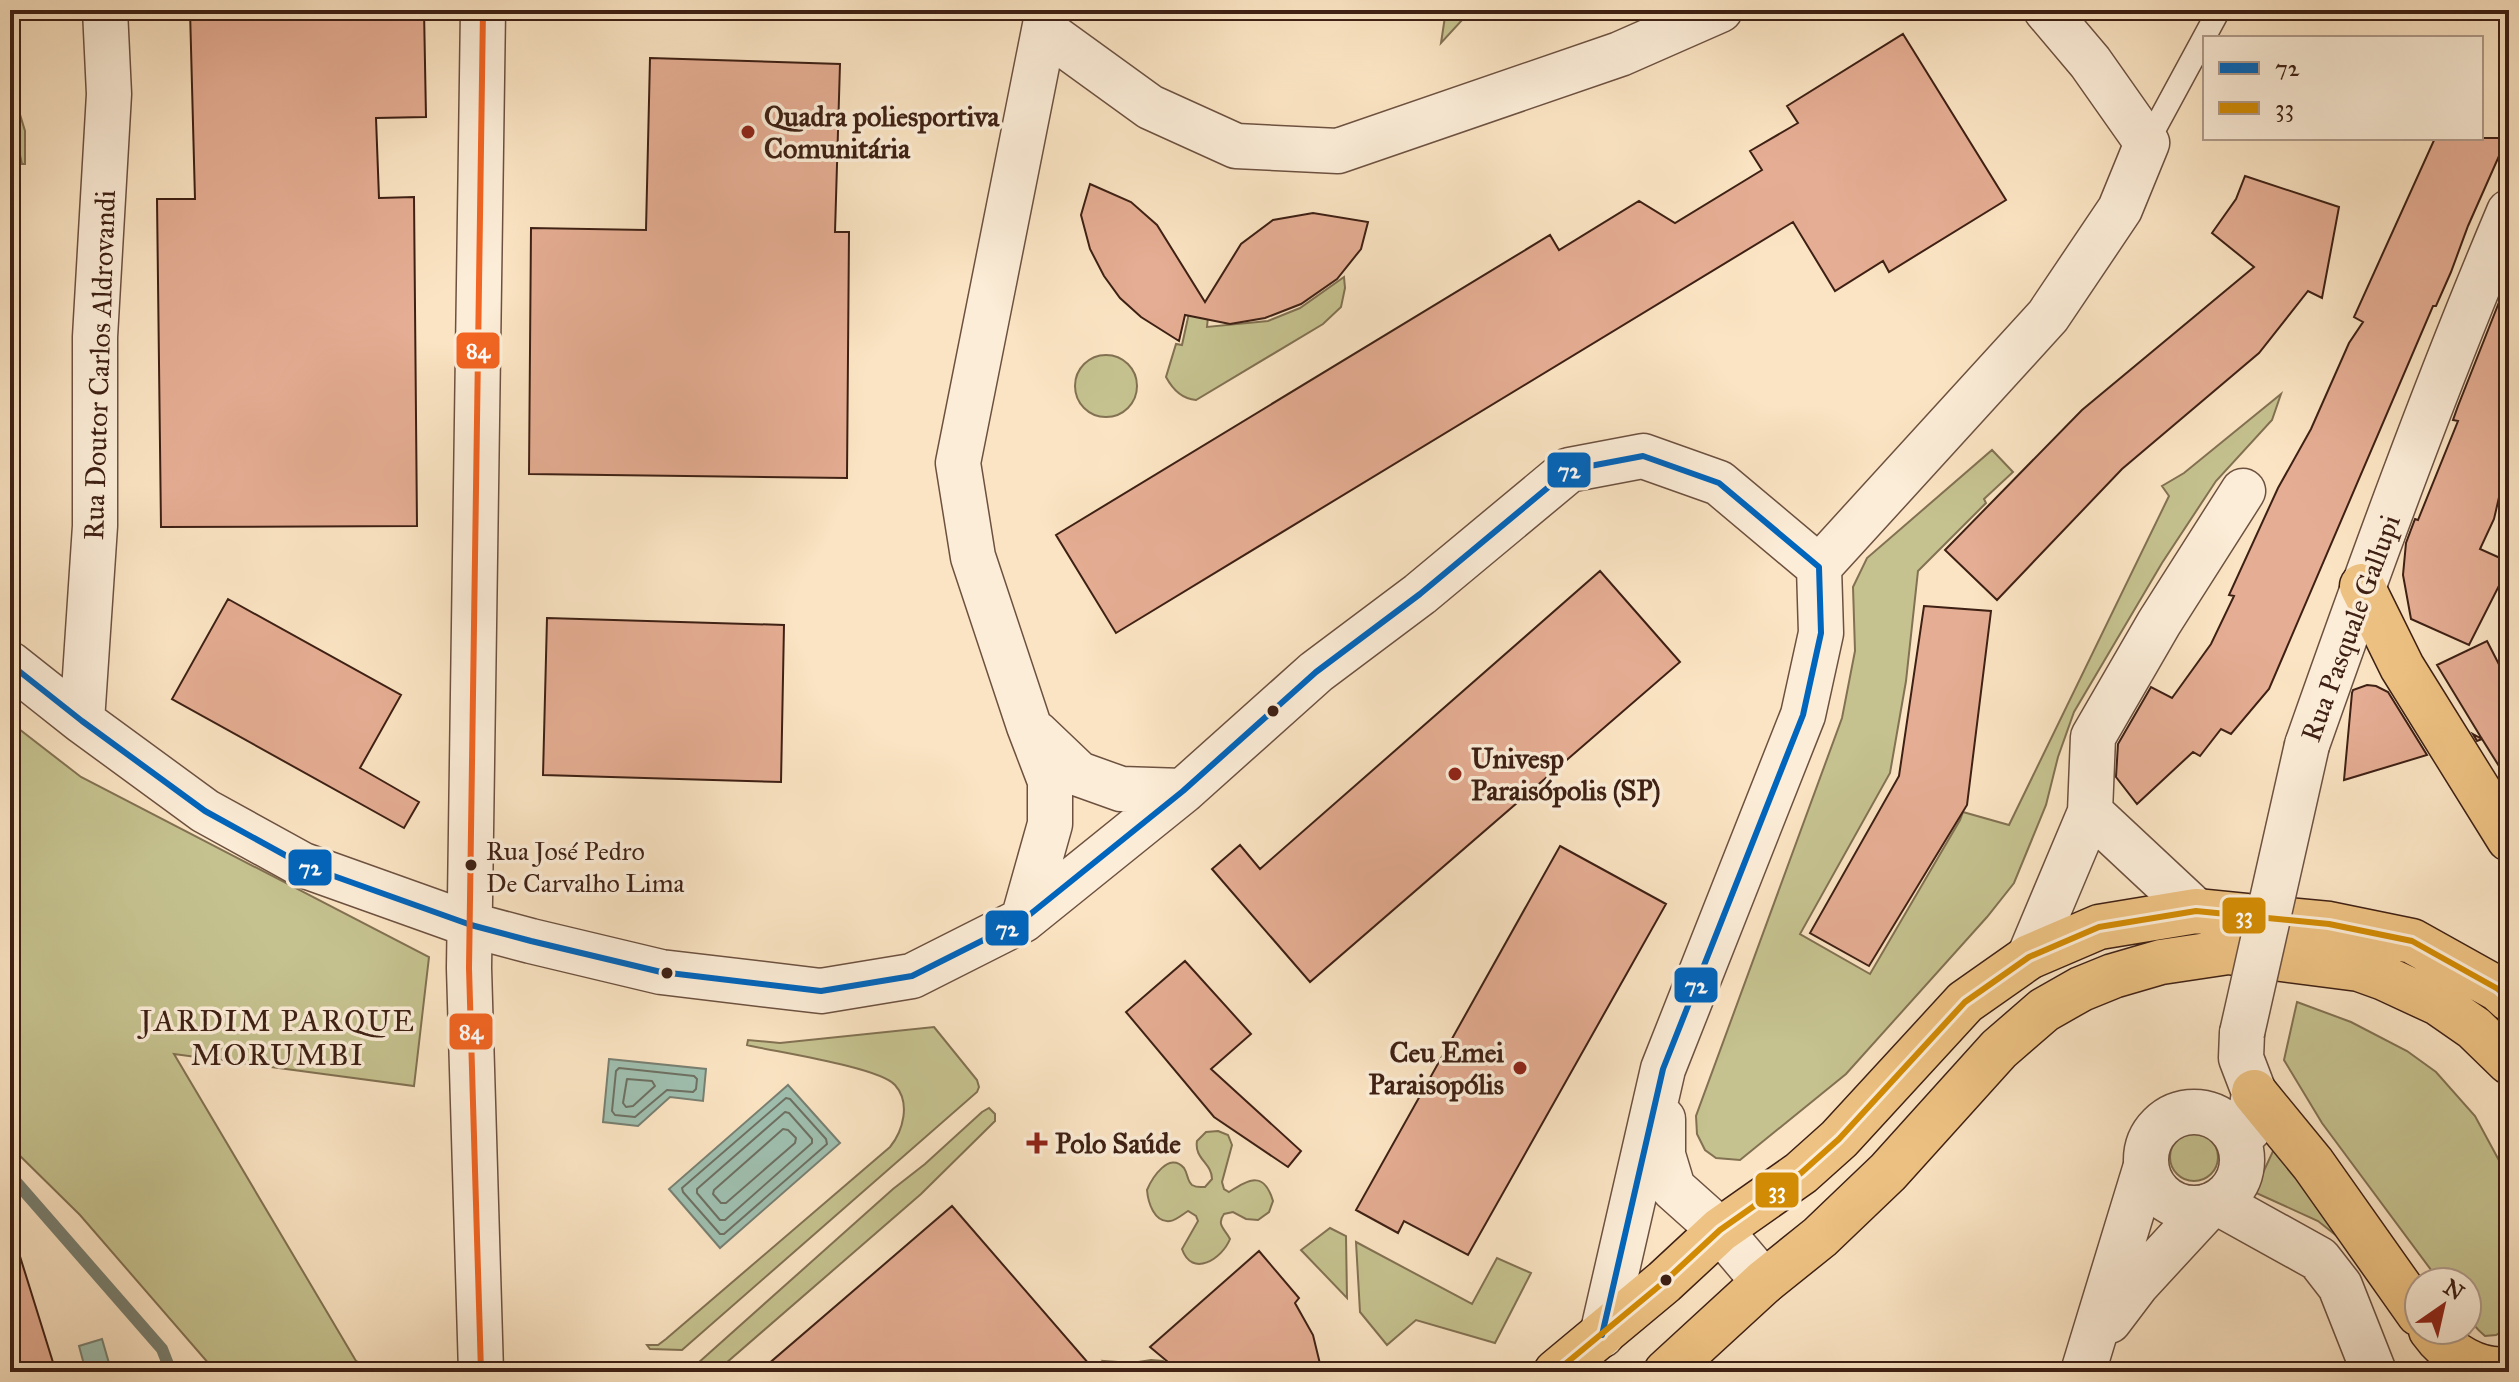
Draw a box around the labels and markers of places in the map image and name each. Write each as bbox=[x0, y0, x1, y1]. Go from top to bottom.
place label: Quadra poliesportiva Comunitária bbox=[764, 99, 1001, 166]
marker: Quadra poliesportiva Comunitária bbox=[739, 123, 757, 141]
unlabelled marker bbox=[1265, 703, 1281, 719]
place label: Univesp Paraisópolis (SP) bbox=[1471, 741, 1660, 808]
marker: Univesp Paraisópolis (SP) bbox=[1446, 765, 1464, 783]
place label: Rua José Pedro De Carvalho Lima bbox=[486, 835, 685, 899]
marker: Rua José Pedro De Carvalho Lima bbox=[463, 857, 479, 873]
unlabelled marker bbox=[659, 965, 675, 981]
place label: Ceu Emei Paraisopólis bbox=[1368, 1035, 1504, 1102]
marker: Ceu Emei Paraisopólis bbox=[1511, 1059, 1529, 1077]
place label: Polo Saúde bbox=[1055, 1126, 1181, 1161]
marker: Polo Saúde bbox=[1026, 1132, 1048, 1154]
unlabelled marker bbox=[1658, 1272, 1674, 1288]

